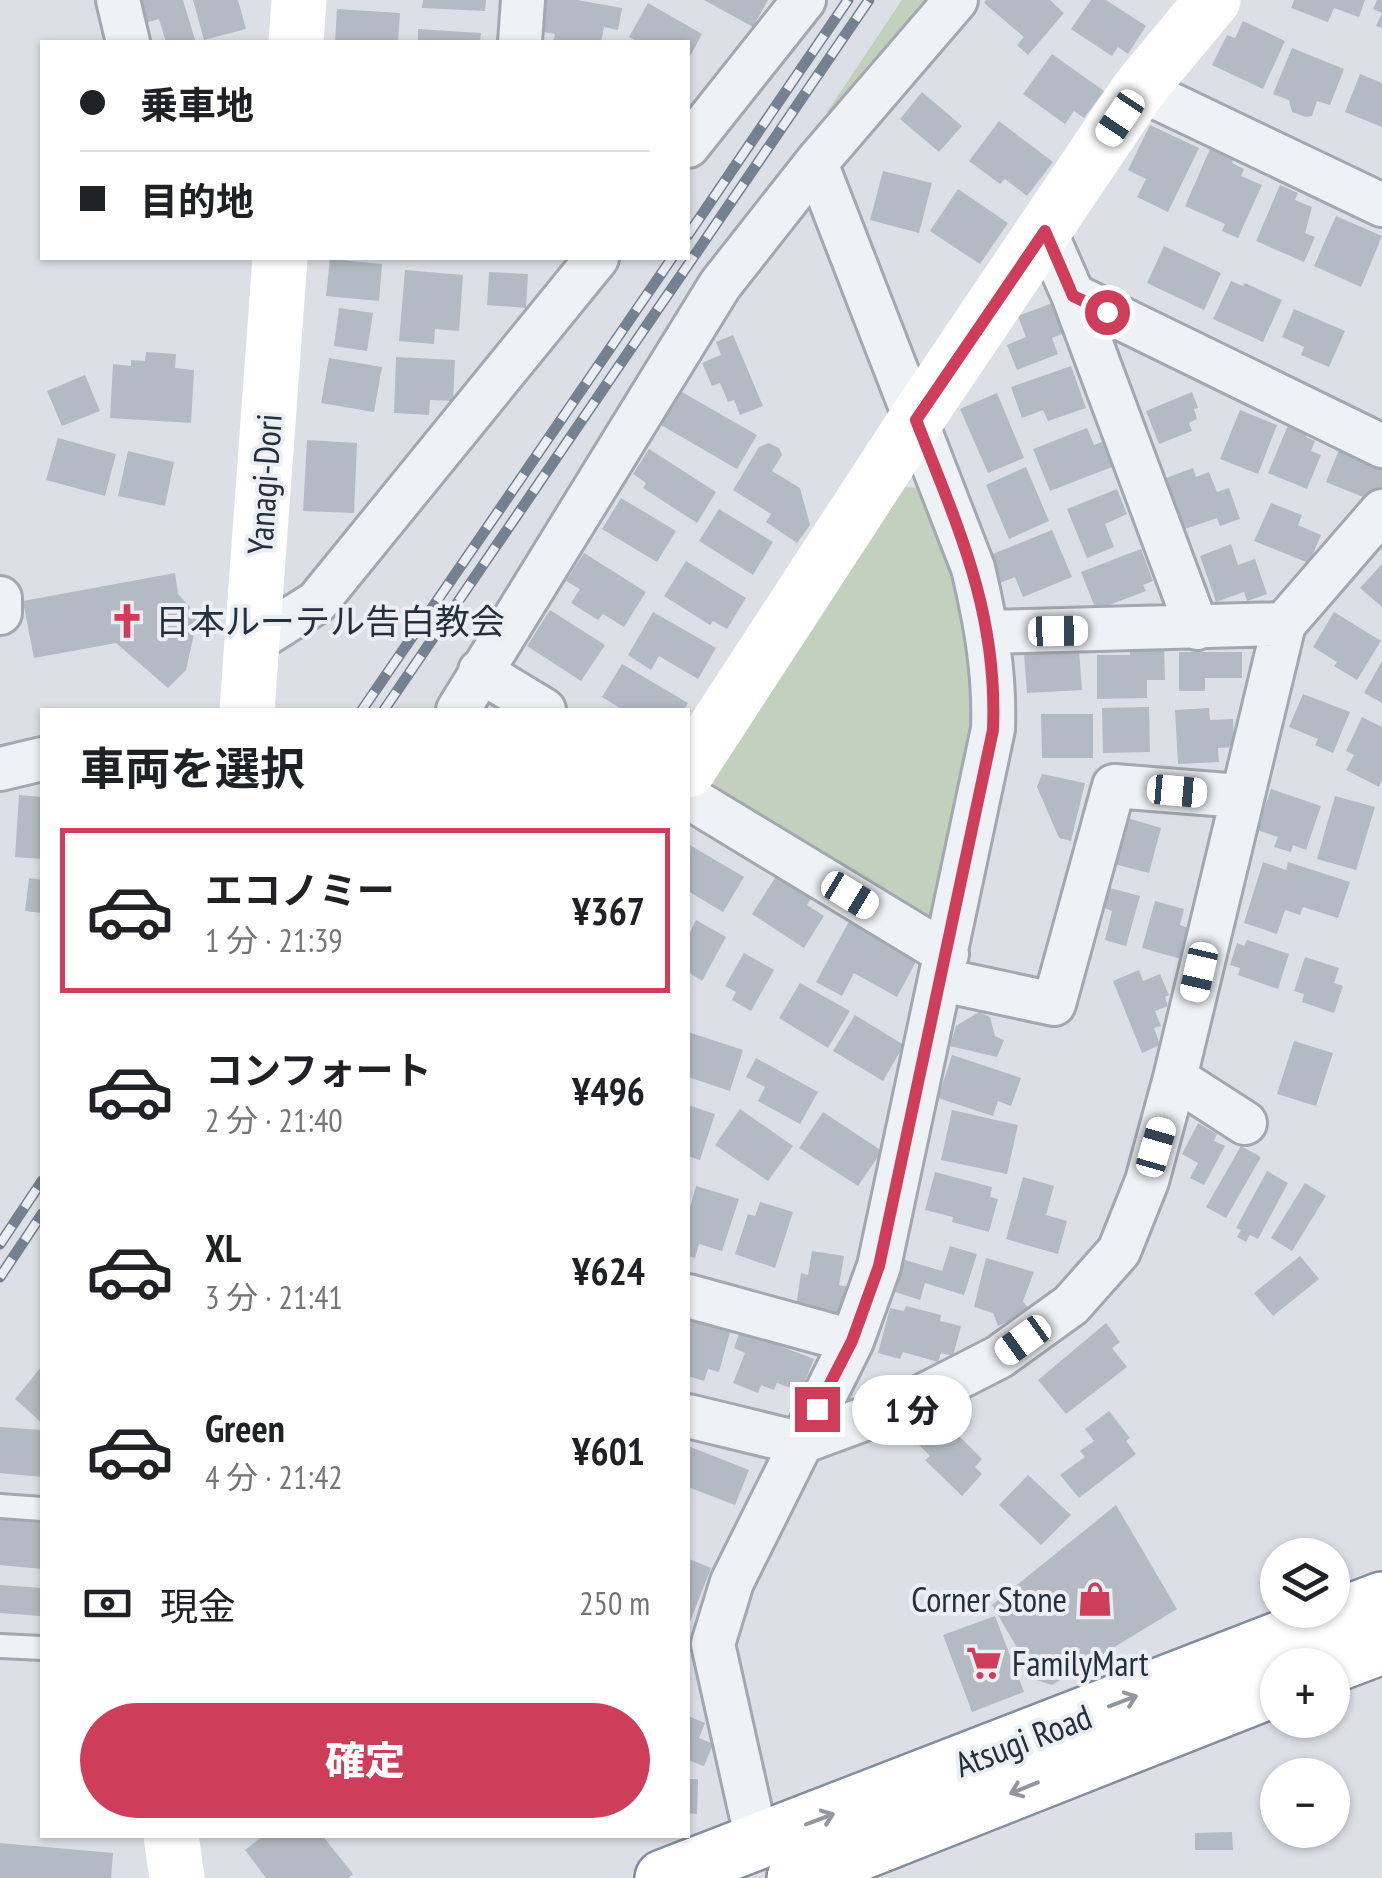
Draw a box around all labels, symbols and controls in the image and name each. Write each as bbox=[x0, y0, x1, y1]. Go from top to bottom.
text: 乗車地 bbox=[140, 80, 254, 129]
car bbox=[1091, 85, 1149, 151]
text: 目的地 bbox=[140, 176, 254, 225]
route start bbox=[1085, 290, 1130, 335]
street label: Yanagi-Dori bbox=[236, 412, 292, 556]
place label: 日本ルーテル告白教会 bbox=[155, 598, 505, 644]
church icon: 日本ルーテル告白教会 bbox=[108, 602, 146, 640]
car bbox=[1028, 615, 1088, 647]
text: 車両を選択 bbox=[80, 739, 305, 797]
car bbox=[1146, 773, 1208, 809]
text: エコノミー bbox=[205, 865, 395, 914]
icon: car bbox=[85, 866, 175, 956]
car bbox=[817, 867, 883, 923]
text: ¥367 bbox=[572, 886, 645, 935]
text: 1 分 · 21:39 bbox=[205, 919, 343, 961]
car bbox=[1178, 939, 1220, 1005]
text: コンフォート bbox=[205, 1045, 432, 1094]
icon: car bbox=[85, 1046, 175, 1136]
text: ¥496 bbox=[572, 1066, 645, 1115]
text: 2 分 · 21:40 bbox=[205, 1099, 343, 1141]
car bbox=[1133, 1114, 1179, 1180]
text: XL bbox=[205, 1223, 241, 1272]
icon: car bbox=[85, 1226, 175, 1316]
text: ¥624 bbox=[572, 1246, 645, 1295]
text: 3 分 · 21:41 bbox=[205, 1276, 343, 1318]
car bbox=[990, 1310, 1056, 1370]
callout: 1 分 bbox=[852, 1374, 972, 1444]
route end bbox=[795, 1387, 840, 1432]
text: 1 分 bbox=[885, 1389, 939, 1431]
text: Green bbox=[205, 1403, 285, 1452]
icon: car bbox=[85, 1406, 175, 1496]
text: ¥601 bbox=[572, 1426, 645, 1475]
text: 4 分 · 21:42 bbox=[205, 1456, 343, 1498]
map controls bbox=[1260, 1538, 1350, 1848]
button: layers bbox=[1260, 1538, 1350, 1628]
icon: cash bbox=[80, 1576, 135, 1631]
place label: Corner Stone bbox=[911, 1576, 1067, 1622]
shop icon: Corner Stone bbox=[1076, 1580, 1114, 1618]
text: 現金 bbox=[160, 1581, 236, 1630]
text: 250 m bbox=[579, 1582, 650, 1624]
place label: FamilyMart bbox=[1012, 1640, 1149, 1686]
supermarket icon: FamilyMart bbox=[965, 1644, 1003, 1682]
button: + bbox=[1260, 1648, 1350, 1738]
one-way arrow bbox=[1107, 1690, 1137, 1708]
street label: Atsugi Road bbox=[948, 1693, 1098, 1787]
button: 確定 bbox=[80, 1703, 650, 1818]
button: − bbox=[1260, 1758, 1350, 1848]
one-way arrow bbox=[1010, 1780, 1040, 1798]
one-way arrow bbox=[804, 1808, 834, 1826]

